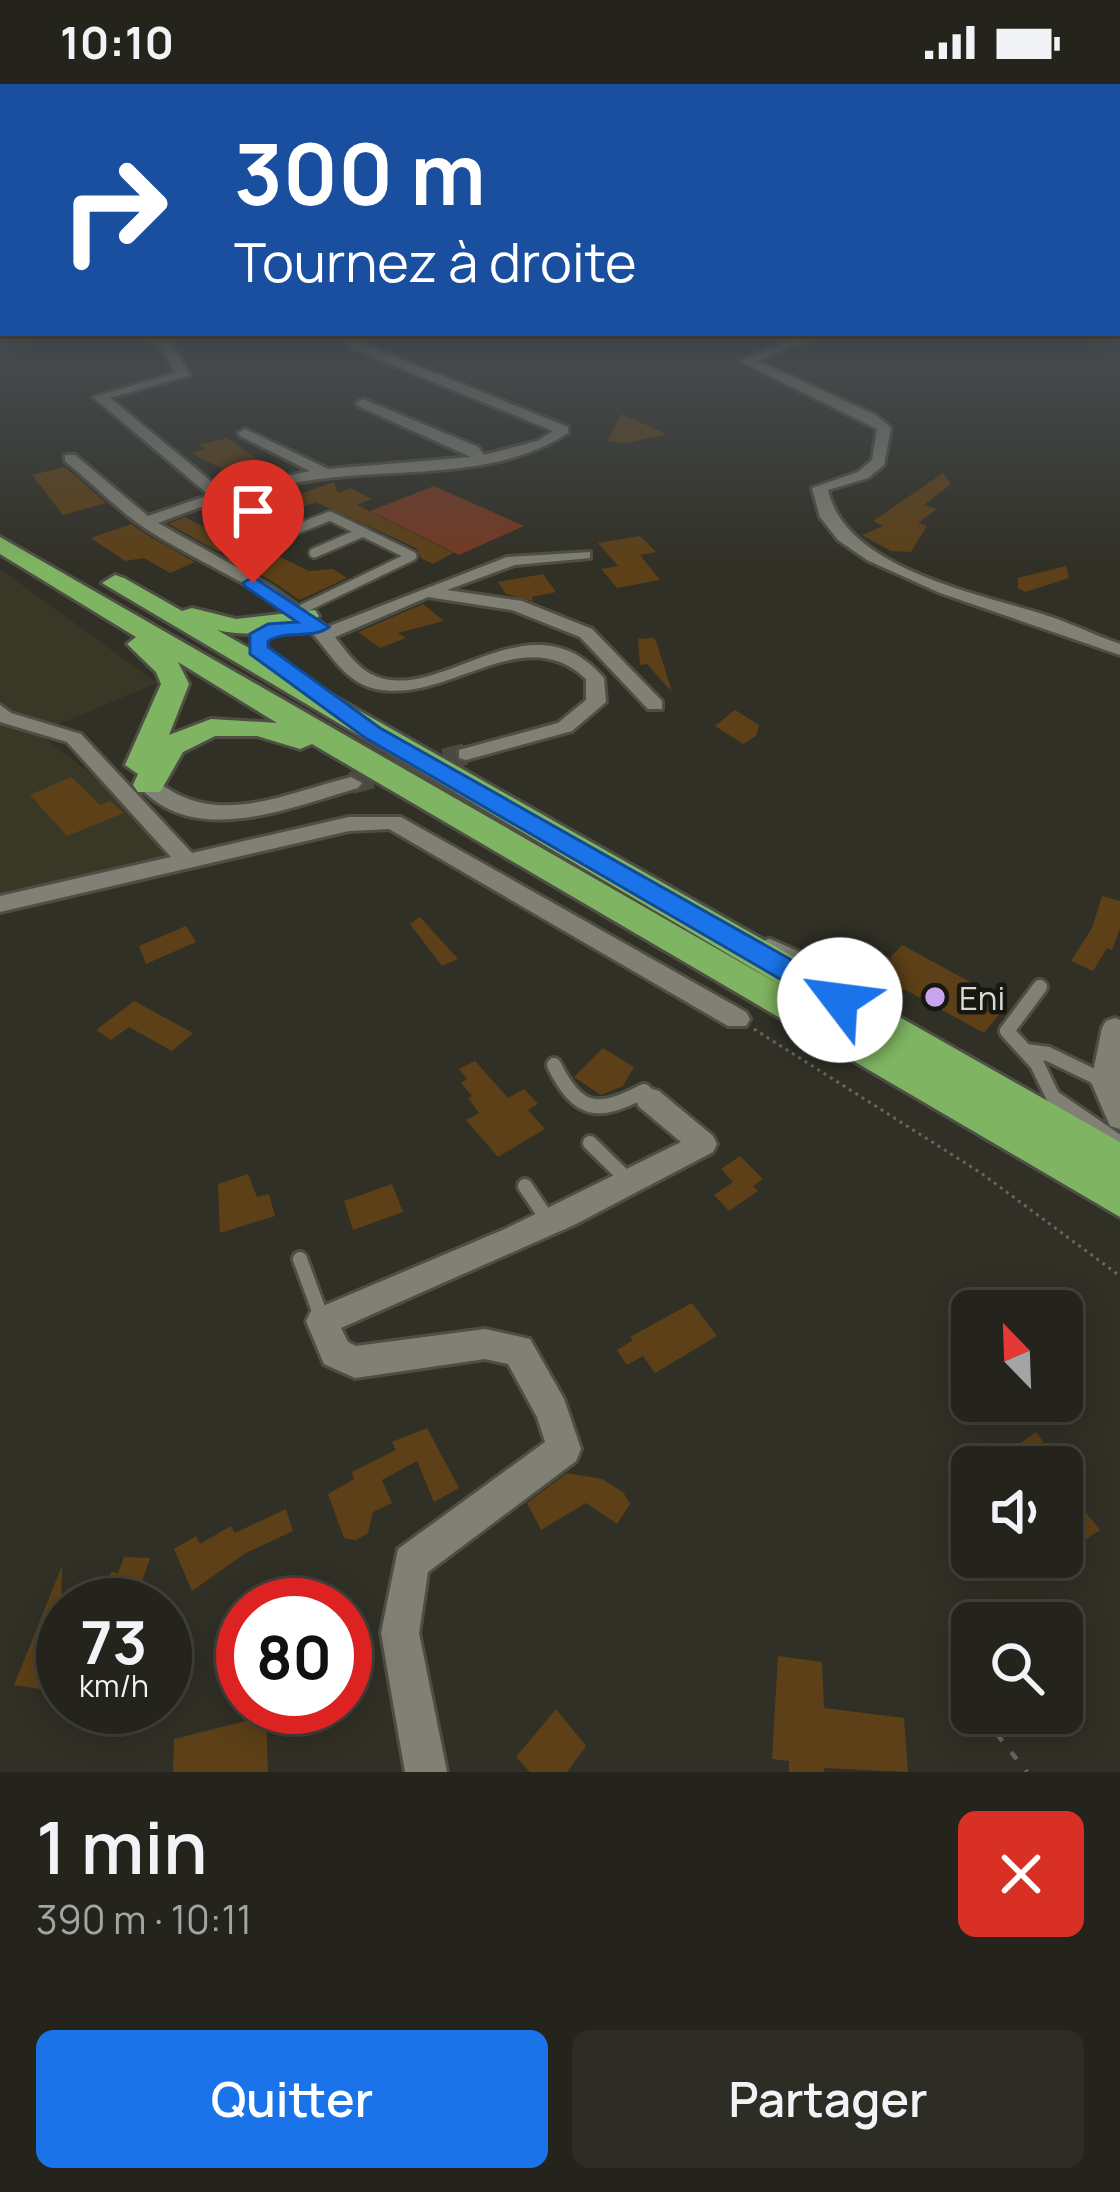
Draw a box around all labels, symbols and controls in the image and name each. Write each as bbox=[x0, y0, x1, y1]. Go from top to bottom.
text: 10:10 bbox=[60, 11, 174, 73]
text: 300 m bbox=[234, 115, 486, 230]
icon: right bbox=[36, 132, 192, 288]
text: Tournez à droite bbox=[234, 224, 637, 298]
pin bbox=[202, 460, 304, 583]
icon: arrive bbox=[220, 478, 286, 544]
position arrow bbox=[777, 937, 903, 1063]
place label: Eni bbox=[959, 975, 1005, 1020]
marker: Eni bbox=[922, 984, 948, 1010]
north arrow bbox=[951, 1290, 1083, 1422]
map controls bbox=[951, 1290, 1083, 1734]
button: sound bbox=[951, 1446, 1083, 1578]
speed limit sign: 80 bbox=[216, 1578, 372, 1734]
text: 73 bbox=[81, 1600, 147, 1682]
button: search bbox=[951, 1602, 1083, 1734]
text: km/h bbox=[79, 1665, 149, 1706]
text: 1 min bbox=[36, 1797, 208, 1896]
button: close bbox=[958, 1811, 1084, 1937]
text: 390 m · 10:11 bbox=[36, 1892, 252, 1946]
button: Quitter bbox=[36, 2030, 548, 2168]
button: Partager bbox=[572, 2030, 1084, 2168]

